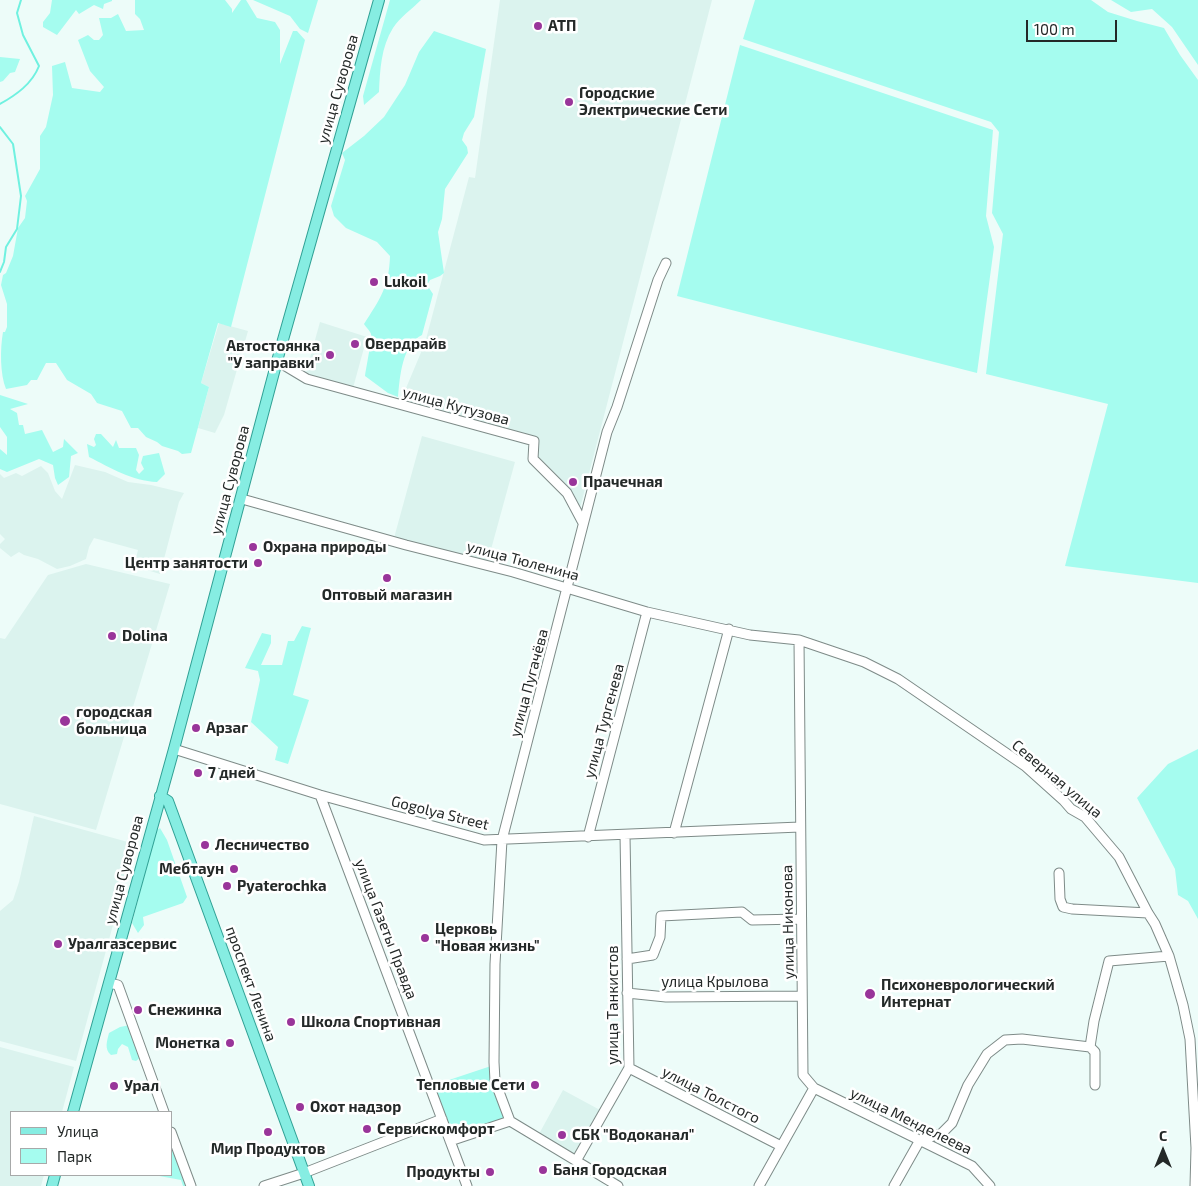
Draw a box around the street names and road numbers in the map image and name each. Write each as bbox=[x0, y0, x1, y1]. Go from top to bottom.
street label: улица Суворова bbox=[314, 32, 362, 146]
street label: улица Кутузова bbox=[401, 383, 511, 429]
street label: улица Суворова bbox=[207, 423, 253, 537]
street label: улица Тюленина bbox=[465, 537, 581, 585]
street label: улица Пугачёва bbox=[506, 627, 552, 739]
street label: улица Тургенева bbox=[580, 662, 628, 780]
street label: Северная улица bbox=[1008, 736, 1106, 822]
street label: Gogolya Street bbox=[389, 792, 491, 834]
street label: улица Суворова bbox=[101, 813, 147, 927]
street label: улица Газеты Правда bbox=[351, 856, 421, 1002]
street label: улица Никонова bbox=[778, 865, 798, 979]
street label: проспект Ленина bbox=[222, 924, 280, 1044]
street label: улица Танкистов bbox=[604, 945, 622, 1065]
street label: улица Крылова bbox=[661, 973, 769, 991]
street label: улица Толстого bbox=[659, 1063, 763, 1127]
street label: улица Менделеева bbox=[847, 1084, 975, 1158]

